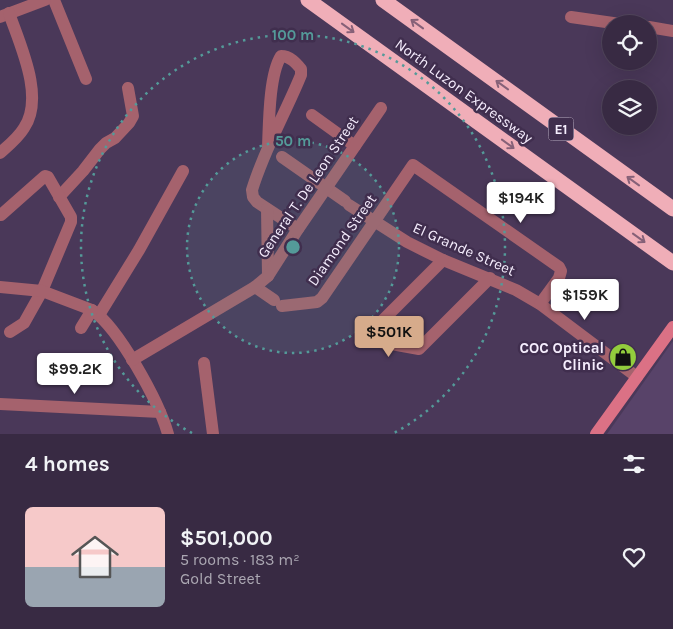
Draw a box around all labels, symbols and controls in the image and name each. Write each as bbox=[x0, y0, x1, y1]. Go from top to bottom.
map controls bbox=[602, 15, 657, 135]
button: locate bbox=[602, 15, 657, 70]
one-way arrow bbox=[410, 18, 424, 29]
one-way arrow bbox=[340, 23, 354, 34]
text: 100 m bbox=[272, 26, 314, 44]
street label: North Luzon Expressway bbox=[392, 35, 536, 147]
one-way arrow bbox=[496, 80, 509, 91]
button: layers bbox=[602, 80, 657, 135]
street label: General T. De Leon Street bbox=[254, 112, 362, 261]
road number: E1 bbox=[548, 118, 574, 140]
text: 50 m bbox=[275, 132, 311, 150]
one-way arrow bbox=[501, 139, 515, 149]
one-way arrow bbox=[627, 176, 641, 186]
pin: $194K bbox=[486, 182, 556, 224]
text: $194K bbox=[498, 188, 544, 207]
street label: Diamond Street bbox=[304, 191, 380, 289]
street label: El Grande Street bbox=[410, 218, 518, 280]
one-way arrow bbox=[632, 233, 646, 243]
centre of rings bbox=[284, 238, 302, 256]
pin: $159K bbox=[550, 278, 620, 321]
text: $159K bbox=[562, 285, 608, 304]
pin: $501K bbox=[354, 316, 424, 358]
text: $501K bbox=[366, 322, 412, 341]
place label: COC Optical Clinic bbox=[519, 339, 604, 374]
shop icon: COC Optical Clinic bbox=[608, 342, 638, 372]
pin: $99.2K bbox=[34, 352, 116, 395]
text: $99.2K bbox=[48, 359, 102, 378]
icon: filters bbox=[620, 450, 648, 478]
text: 4 homes bbox=[25, 452, 110, 476]
text: $501,000 bbox=[180, 526, 273, 550]
icon: home bbox=[65, 527, 125, 587]
icon: heart bbox=[620, 543, 648, 571]
text: 5 rooms · 183 m² bbox=[180, 550, 300, 569]
text: Gold Street bbox=[180, 569, 261, 588]

